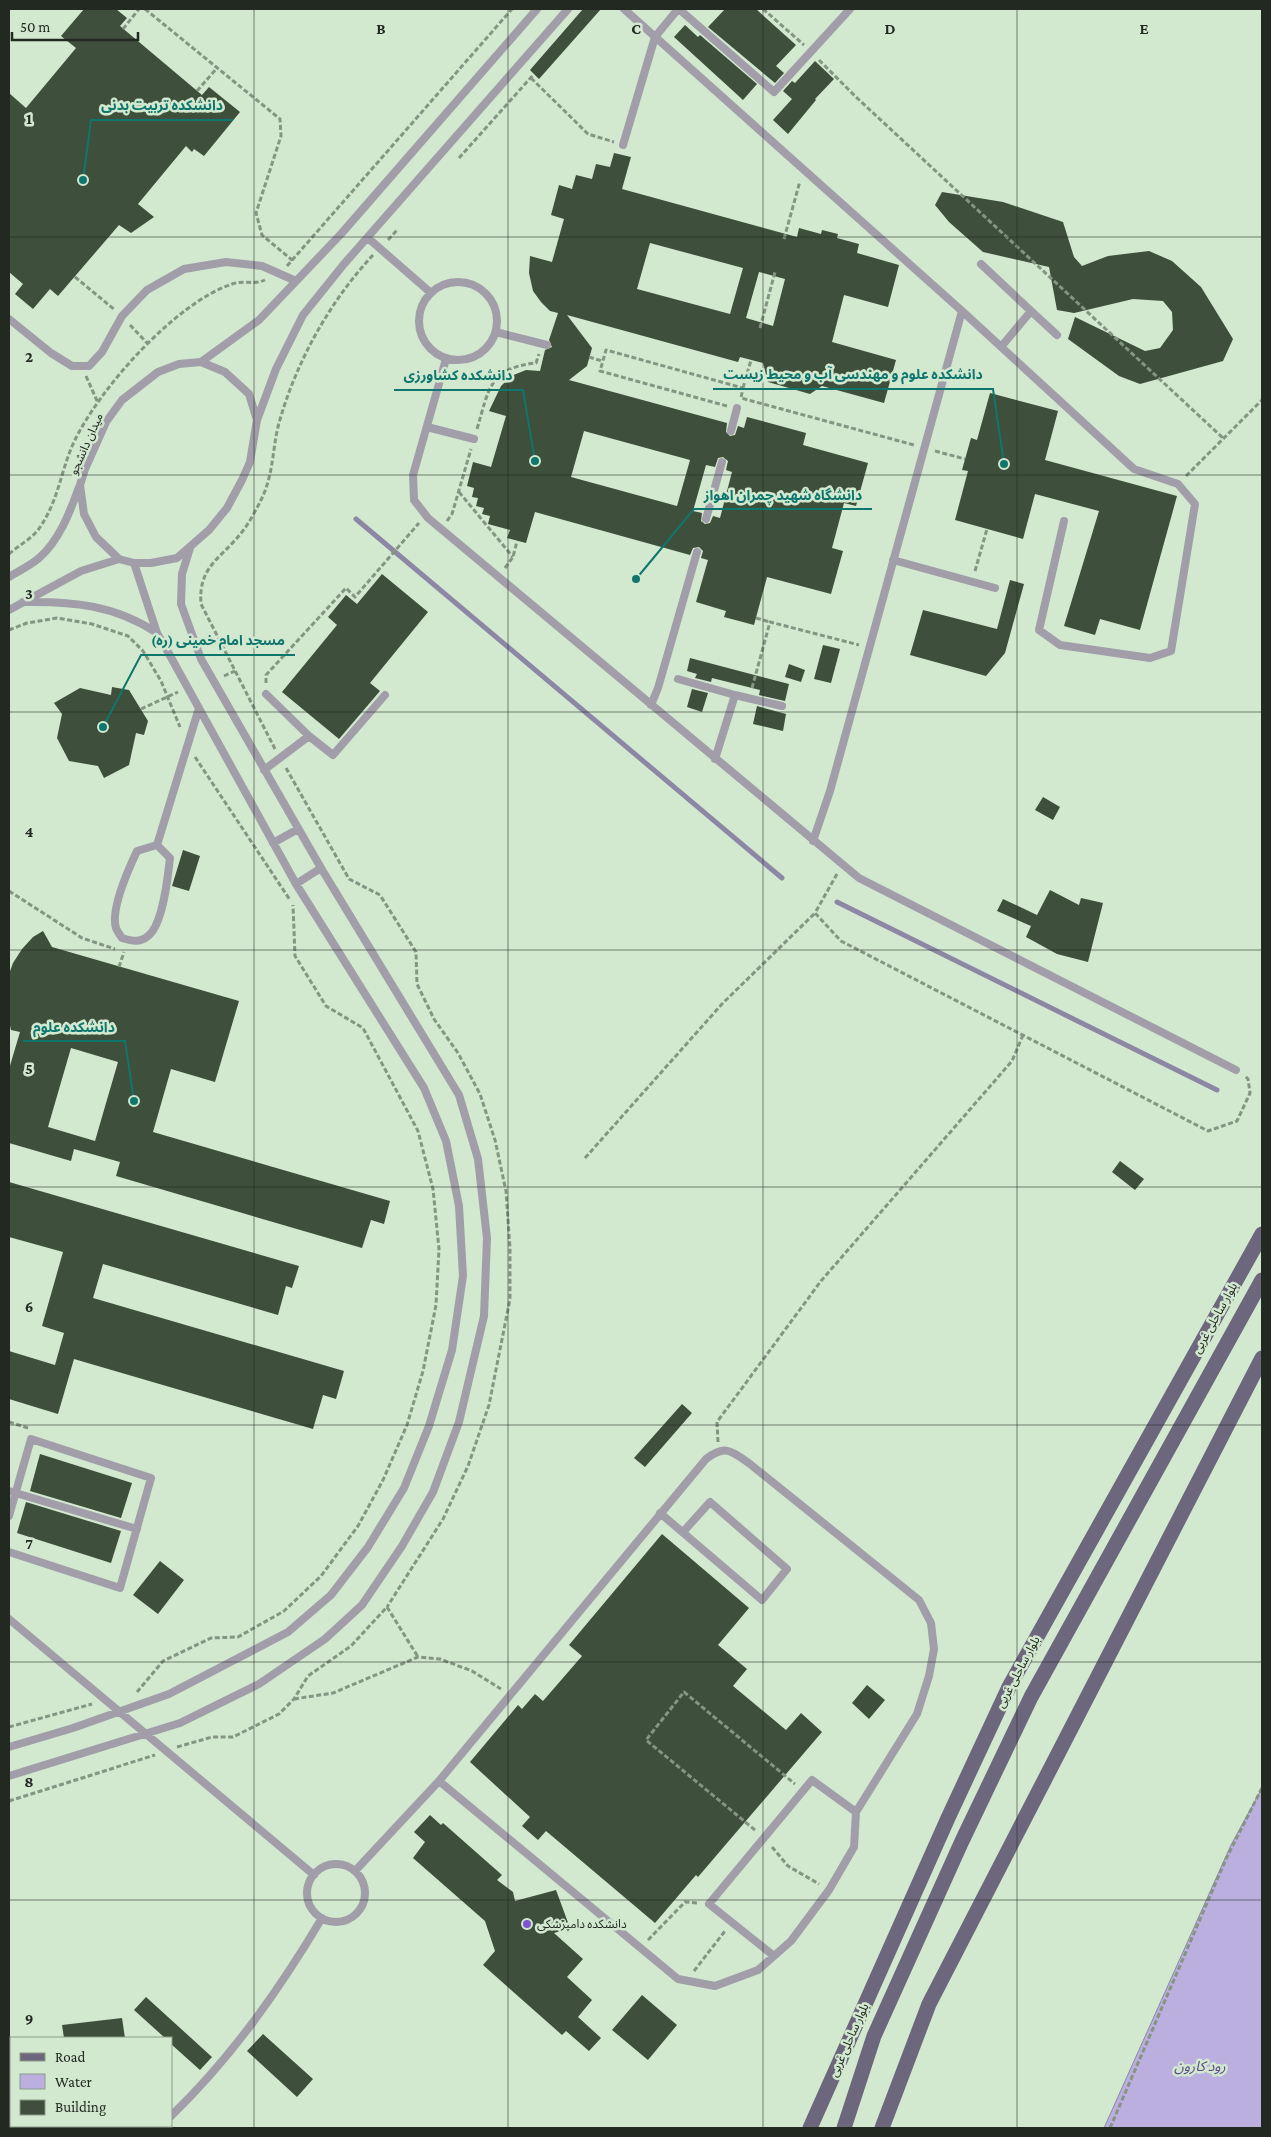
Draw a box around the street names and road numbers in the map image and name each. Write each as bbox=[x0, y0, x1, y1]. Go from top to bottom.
street label: میدان دانشجو bbox=[66, 411, 106, 477]
street label: بلوار ساحلی غربی bbox=[1190, 1280, 1240, 1356]
street label: بلوار ساحلی غربی bbox=[993, 1634, 1043, 1710]
street label: بلوار ساحلی غربی bbox=[827, 2001, 872, 2079]

